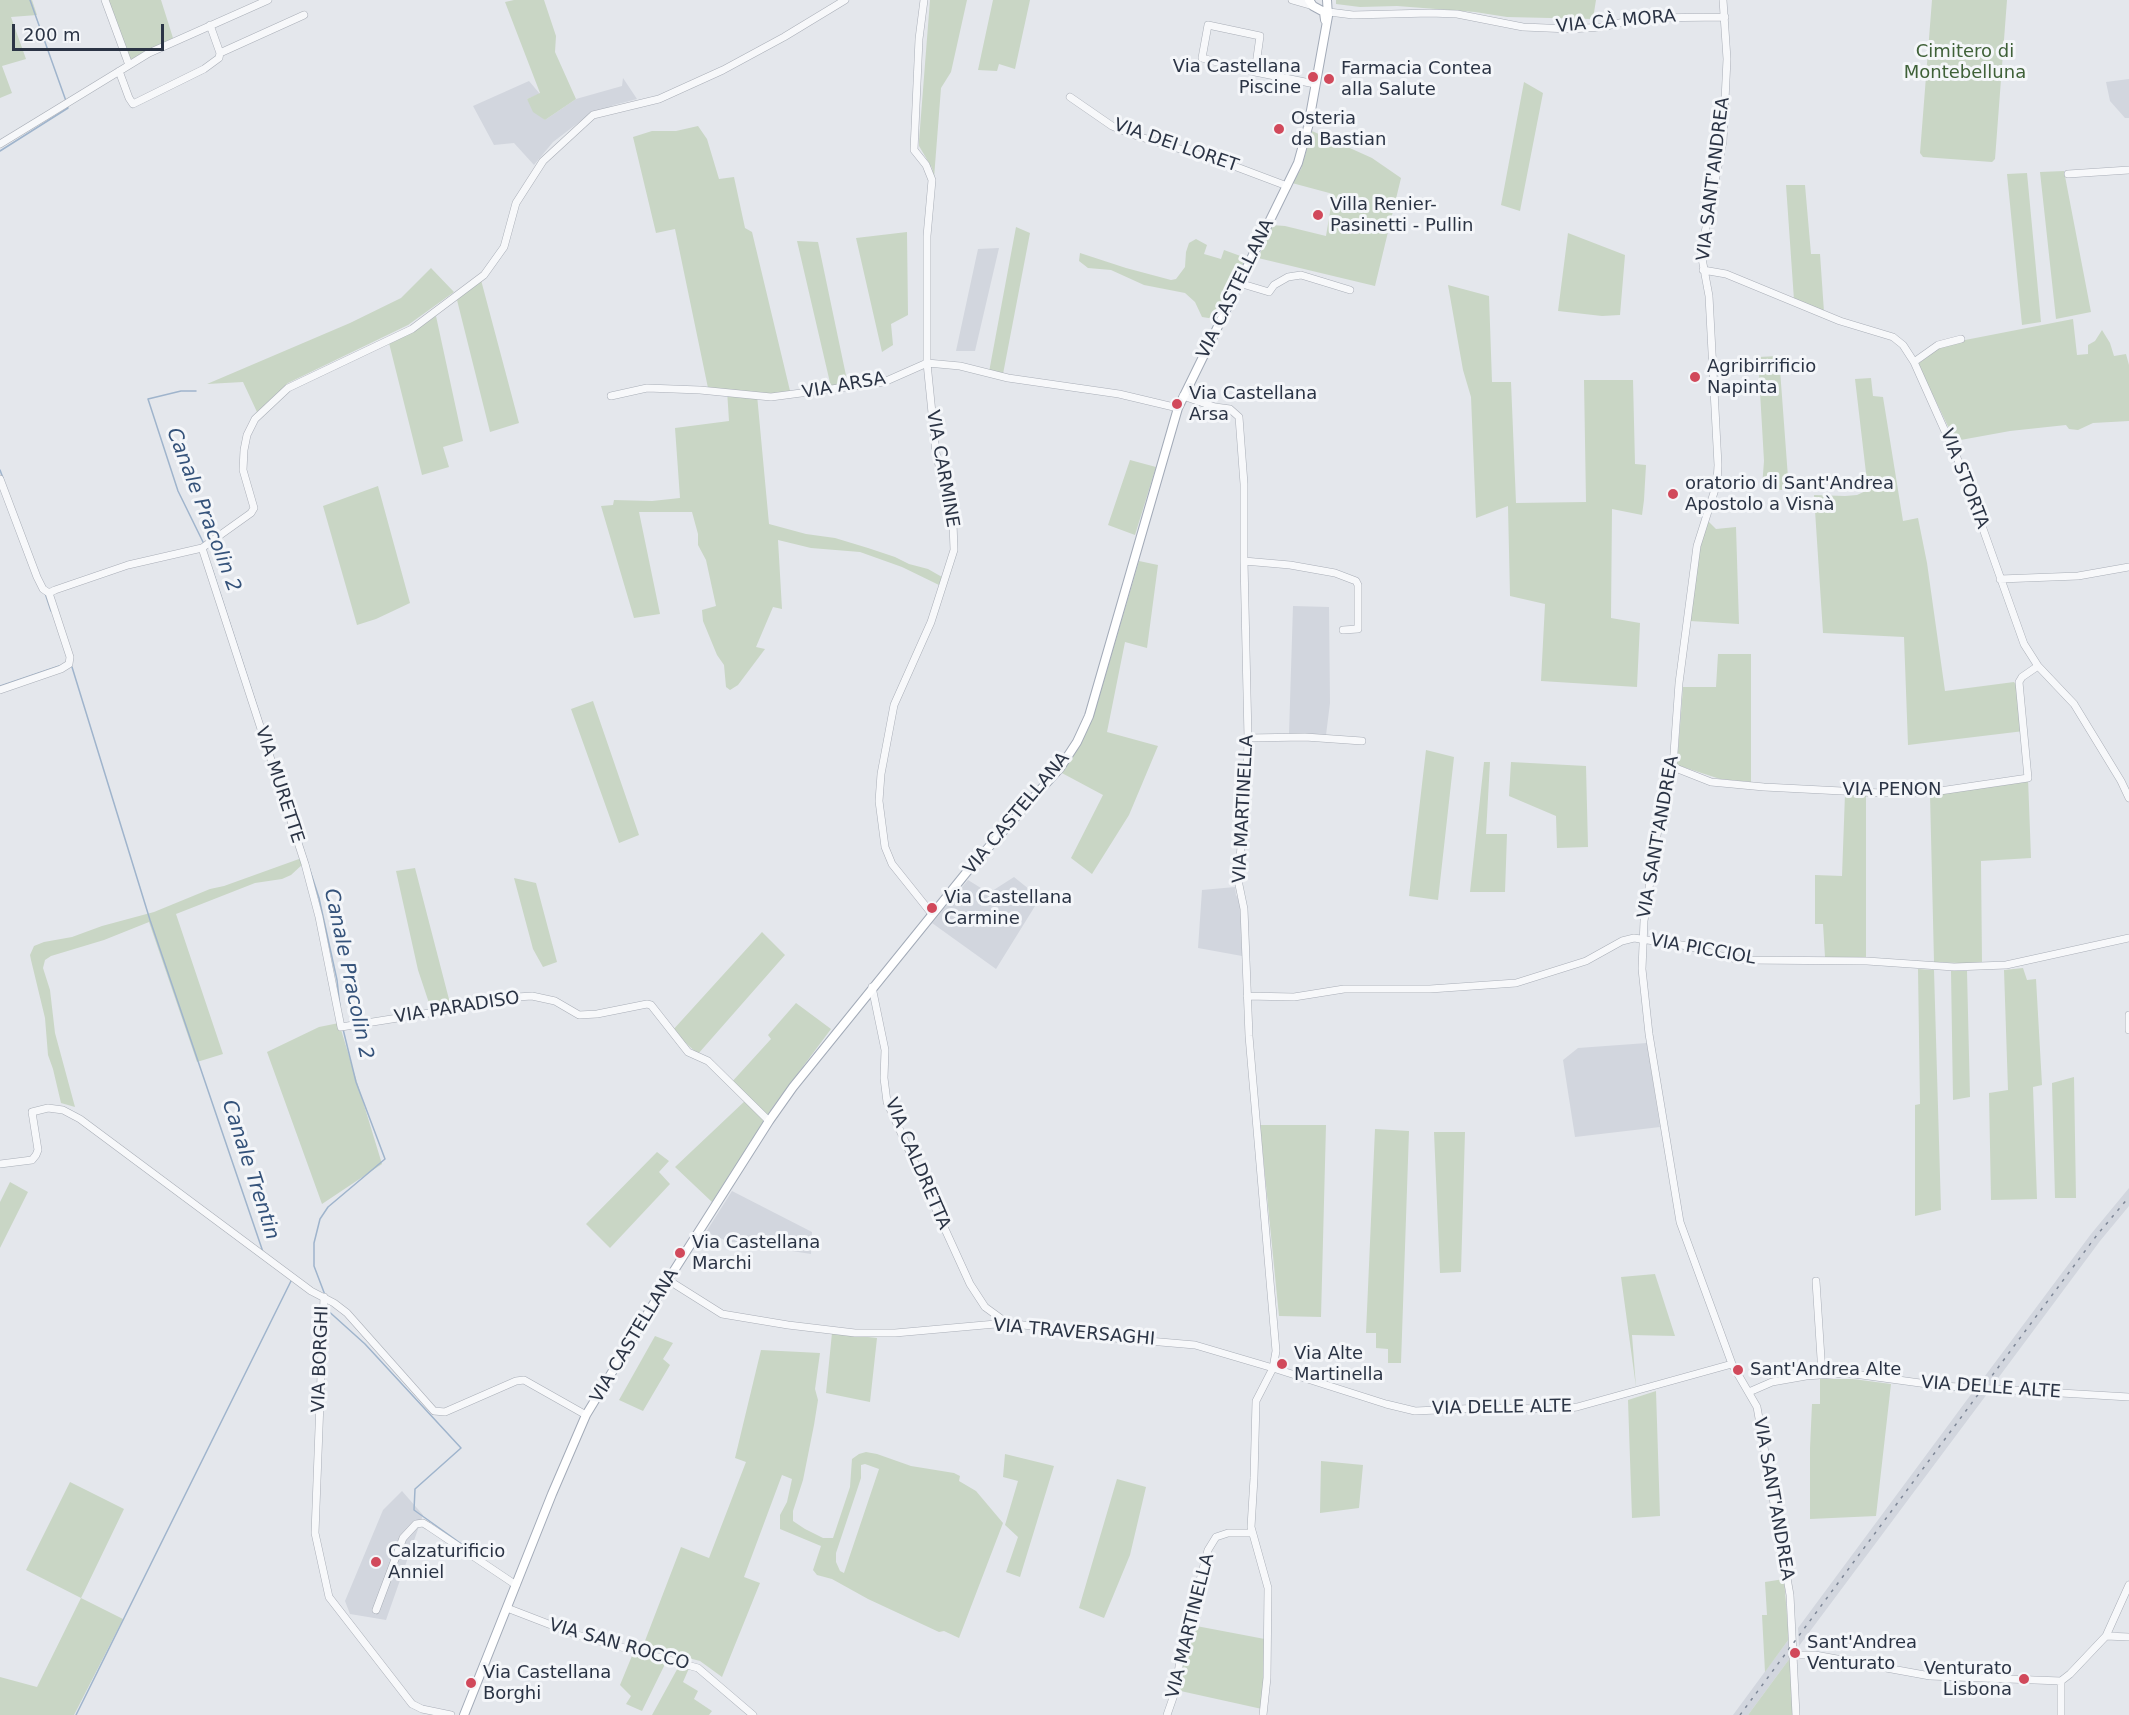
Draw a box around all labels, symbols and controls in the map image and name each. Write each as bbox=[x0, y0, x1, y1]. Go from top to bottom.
street label: VIA CÀ MORA bbox=[1555, 6, 1677, 38]
scale bar bbox=[15, 12, 166, 50]
text: 200 m bbox=[23, 24, 81, 45]
park label: Cimitero di Montebelluna bbox=[1904, 41, 2026, 84]
place label: Via Castellana Piscine bbox=[1173, 56, 1301, 98]
place label: Farmacia Contea alla Salute bbox=[1341, 58, 1492, 100]
marker: Via Castellana Piscine bbox=[1306, 70, 1320, 84]
marker: Farmacia Contea alla Salute bbox=[1322, 72, 1336, 86]
street label: VIA SANT'ANDREA bbox=[1693, 96, 1735, 262]
place label: Osteria da Bastian bbox=[1291, 108, 1386, 150]
street label: VIA DEI LORET bbox=[1111, 115, 1241, 177]
marker: Osteria da Bastian bbox=[1272, 122, 1286, 136]
place label: Villa Renier- Pasinetti - Pullin bbox=[1330, 194, 1473, 236]
marker: Villa Renier- Pasinetti - Pullin bbox=[1311, 208, 1325, 222]
street label: VIA CASTELLANA bbox=[1193, 216, 1279, 362]
place label: Agribirrificio Napinta bbox=[1707, 356, 1816, 398]
street label: VIA ARSA bbox=[800, 368, 888, 404]
marker: Agribirrificio Napinta bbox=[1688, 370, 1702, 384]
place label: Via Castellana Arsa bbox=[1189, 383, 1317, 426]
marker: Via Castellana Arsa bbox=[1170, 397, 1184, 411]
street label: VIA CARMINE bbox=[921, 409, 963, 529]
water label: Canale Pracolin 2 bbox=[161, 424, 245, 596]
street label: VIA STORTA bbox=[1935, 426, 1993, 532]
place label: oratorio di Sant'Andrea Apostolo a Visnà bbox=[1685, 473, 1894, 516]
marker: oratorio di Sant'Andrea Apostolo a Visnà bbox=[1666, 487, 1680, 501]
street label: VIA MURETTE bbox=[250, 724, 308, 846]
street label: VIA MARTINELLA bbox=[1229, 734, 1259, 884]
street label: VIA CASTELLANA bbox=[960, 748, 1074, 880]
street label: VIA SANT'ANDREA bbox=[1634, 754, 1684, 920]
street label: VIA PENON bbox=[1843, 779, 1941, 801]
water label: Canale Pracolin 2 bbox=[318, 886, 378, 1062]
place label: Via Castellana Carmine bbox=[944, 887, 1072, 930]
marker: Via Castellana Carmine bbox=[925, 901, 939, 915]
street label: VIA PICCIOL bbox=[1649, 930, 1757, 970]
street label: VIA PARADISO bbox=[393, 987, 521, 1029]
street label: VIA CALDRETTA bbox=[880, 1095, 954, 1233]
water label: Canale Trentin bbox=[216, 1097, 284, 1243]
place label: Via Castellana Marchi bbox=[692, 1232, 820, 1274]
marker: Via Castellana Marchi bbox=[673, 1246, 687, 1260]
street label: VIA CASTELLANA bbox=[586, 1265, 684, 1407]
street label: VIA BORGHI bbox=[308, 1305, 334, 1413]
street label: VIA TRAVERSAGHI bbox=[992, 1315, 1156, 1351]
place label: Via Alte Martinella bbox=[1294, 1343, 1384, 1386]
marker: Via Alte Martinella bbox=[1275, 1357, 1289, 1371]
place label: Sant'Andrea Alte bbox=[1750, 1359, 1901, 1381]
marker: Sant'Andrea Alte bbox=[1731, 1363, 1745, 1377]
street label: VIA DELLE ALTE bbox=[1920, 1372, 2062, 1404]
street label: VIA DELLE ALTE bbox=[1432, 1396, 1572, 1420]
street label: VIA SANT'ANDREA bbox=[1748, 1416, 1798, 1582]
place label: Calzaturificio Anniel bbox=[388, 1541, 505, 1584]
street label: VIA MARTINELLA bbox=[1163, 1551, 1219, 1701]
marker: Calzaturificio Anniel bbox=[369, 1555, 383, 1569]
street label: VIA SAN ROCCO bbox=[546, 1615, 692, 1675]
place label: Sant'Andrea Venturato bbox=[1807, 1632, 1917, 1674]
marker: Sant'Andrea Venturato bbox=[1788, 1646, 1802, 1660]
place label: Venturato Lisbona bbox=[1924, 1658, 2012, 1700]
place label: Via Castellana Borghi bbox=[483, 1662, 611, 1704]
marker: Venturato Lisbona bbox=[2017, 1672, 2031, 1686]
marker: Via Castellana Borghi bbox=[464, 1676, 478, 1690]

